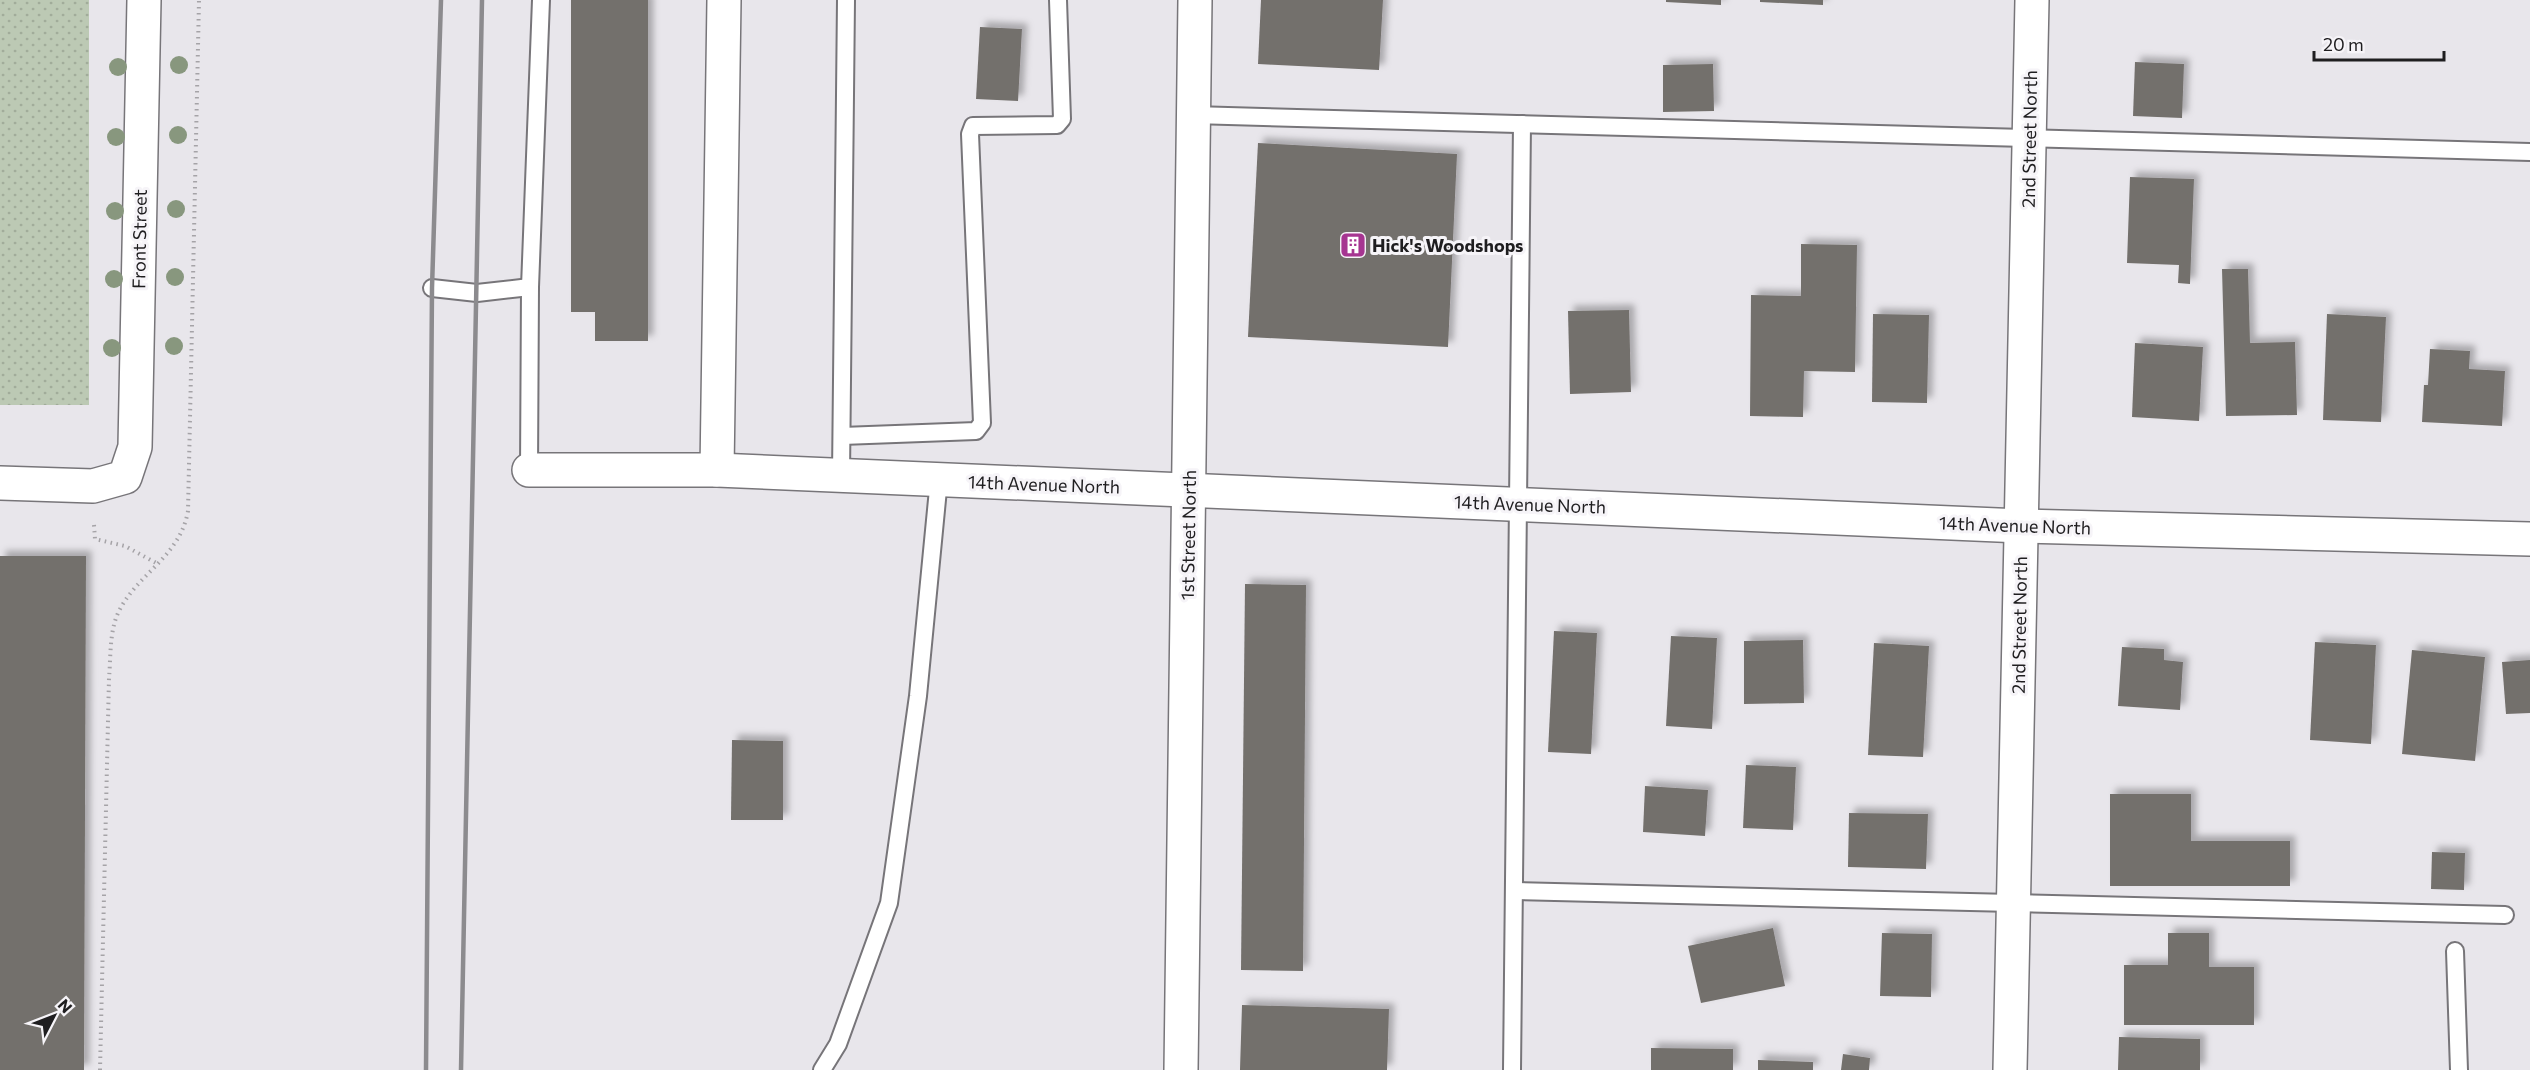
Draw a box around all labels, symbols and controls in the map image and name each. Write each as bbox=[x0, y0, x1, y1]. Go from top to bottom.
scale bar bbox=[2314, 24, 2444, 62]
text: 20 m bbox=[2323, 33, 2364, 55]
street label: 2nd Street North bbox=[2017, 70, 2041, 208]
street label: Front Street bbox=[127, 189, 151, 289]
building icon: Hick's Woodshops bbox=[1338, 230, 1368, 260]
place label: Hick's Woodshops bbox=[1372, 234, 1524, 256]
street label: 14th Avenue North bbox=[968, 470, 1120, 498]
street label: 1st Street North bbox=[1176, 470, 1200, 600]
street label: 14th Avenue North bbox=[1454, 490, 1606, 518]
street label: 14th Avenue North bbox=[1939, 511, 2091, 539]
street label: 2nd Street North bbox=[2007, 556, 2031, 694]
north arrow bbox=[24, 986, 84, 1046]
text: N bbox=[54, 995, 77, 1016]

